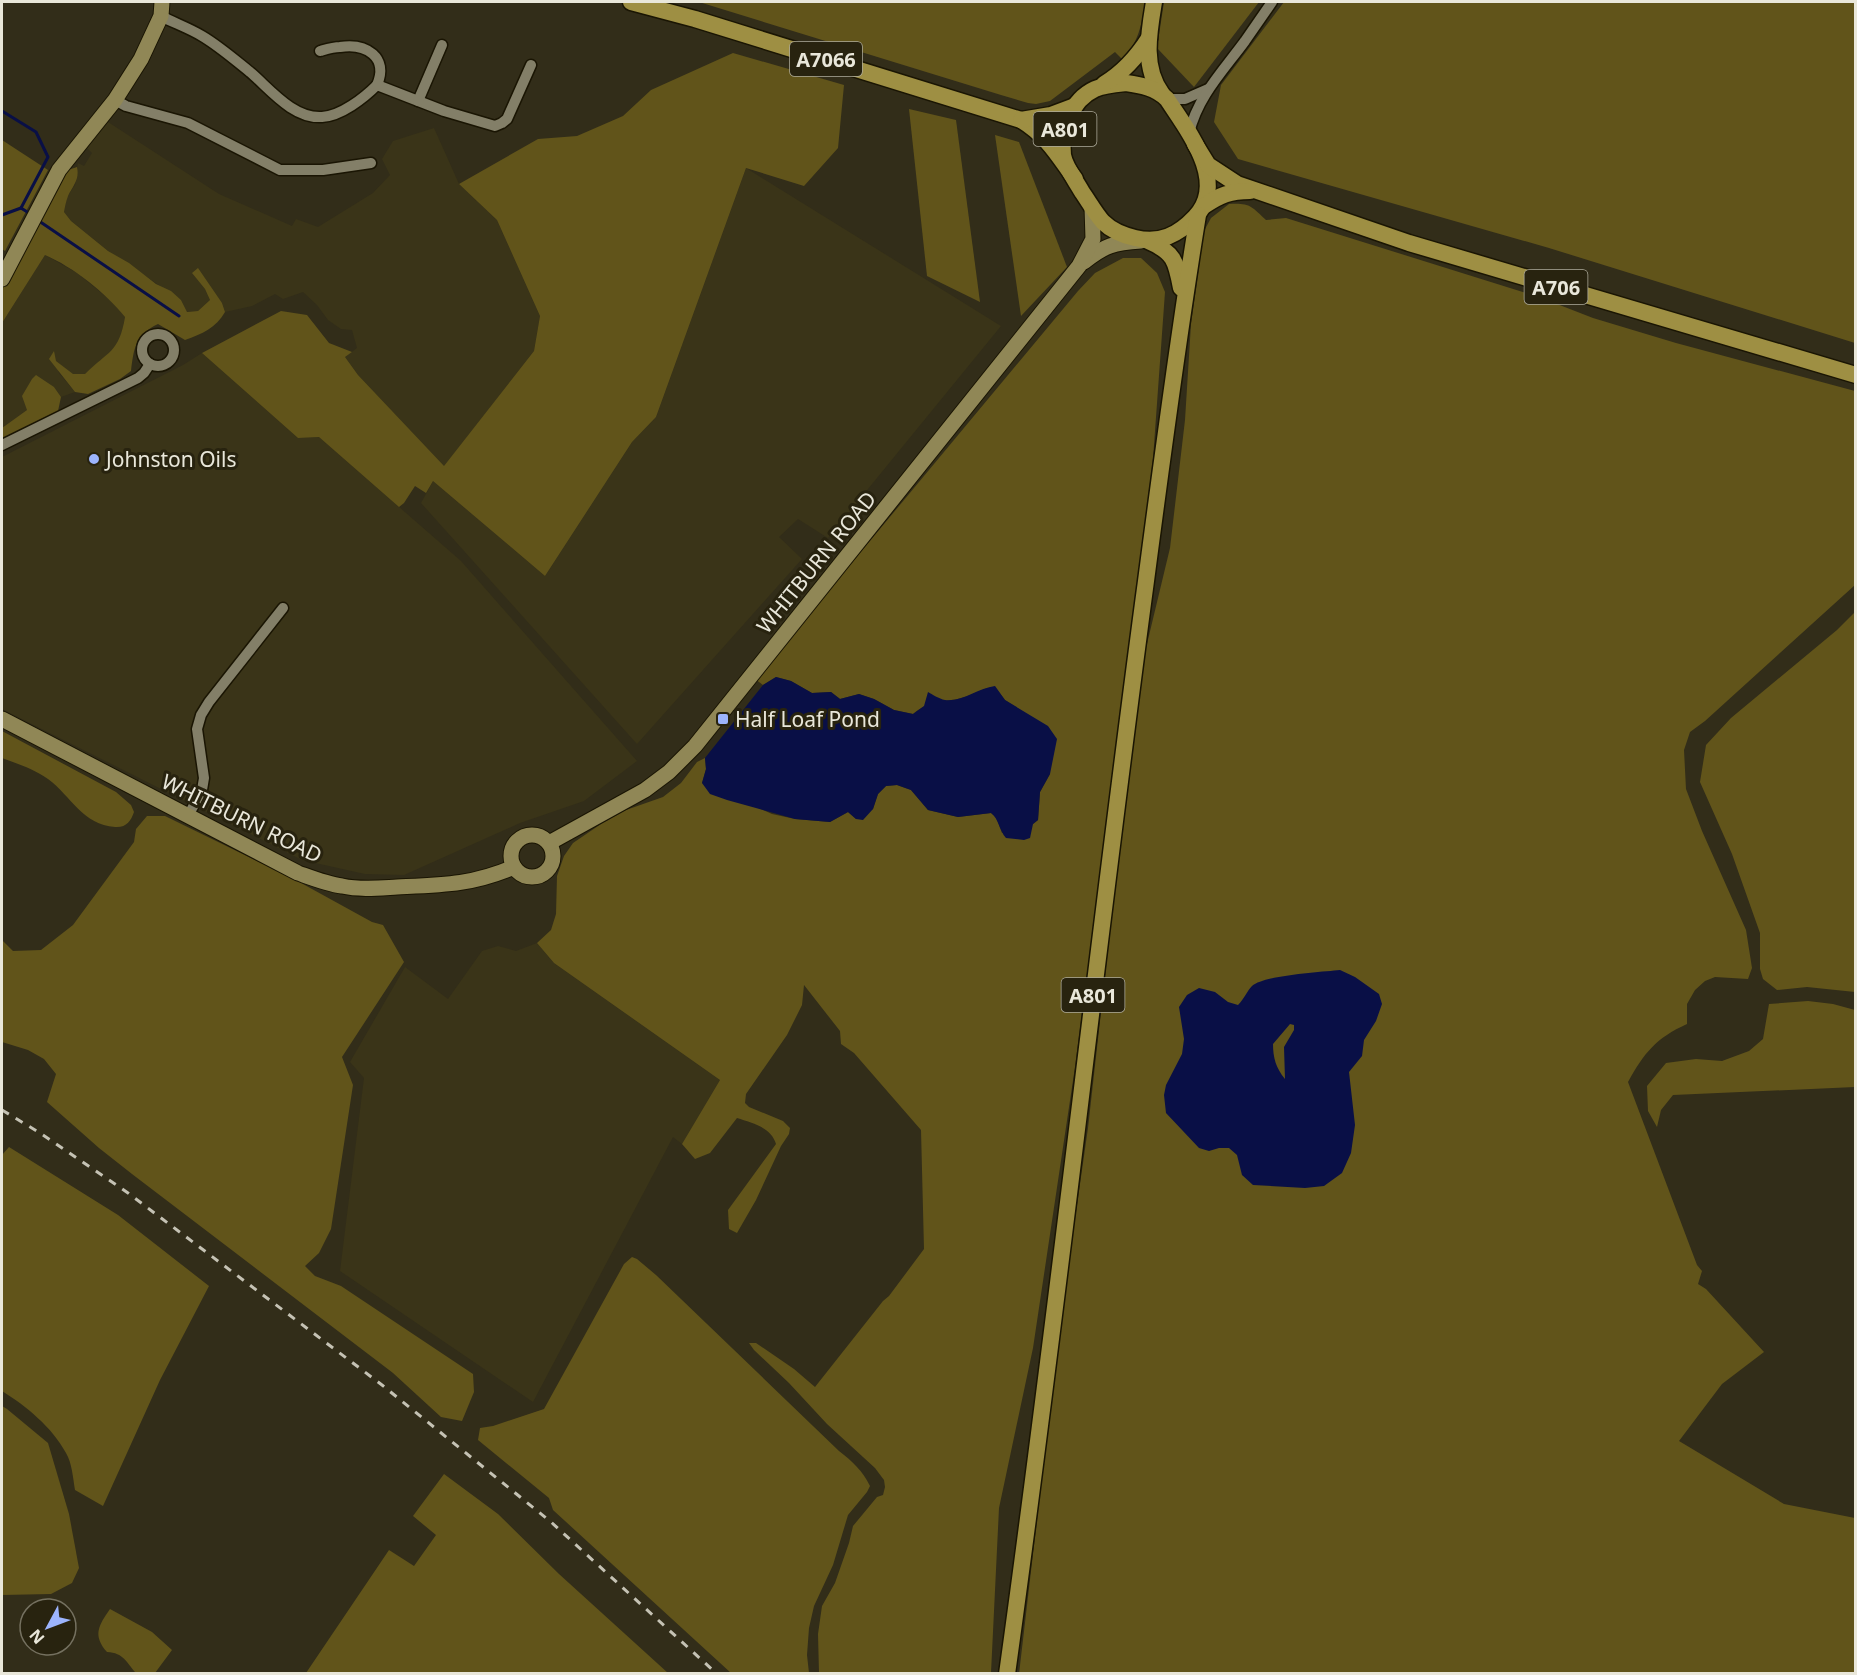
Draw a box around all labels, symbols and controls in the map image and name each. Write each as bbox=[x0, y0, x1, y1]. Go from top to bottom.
road number: A7066 bbox=[790, 42, 862, 76]
road number: A801 bbox=[1034, 112, 1096, 146]
road number: A706 bbox=[1524, 270, 1588, 304]
place label: Johnston Oils bbox=[104, 445, 236, 473]
marker: Johnston Oils bbox=[87, 452, 101, 466]
street label: WHITBURN ROAD bbox=[750, 485, 882, 639]
place label: Half Loaf Pond bbox=[735, 705, 880, 733]
marker: Half Loaf Pond bbox=[716, 712, 730, 726]
street label: WHITBURN ROAD bbox=[157, 767, 327, 869]
road number: A801 bbox=[1062, 978, 1124, 1012]
north arrow bbox=[18, 1597, 78, 1657]
text: N bbox=[24, 1625, 49, 1649]

